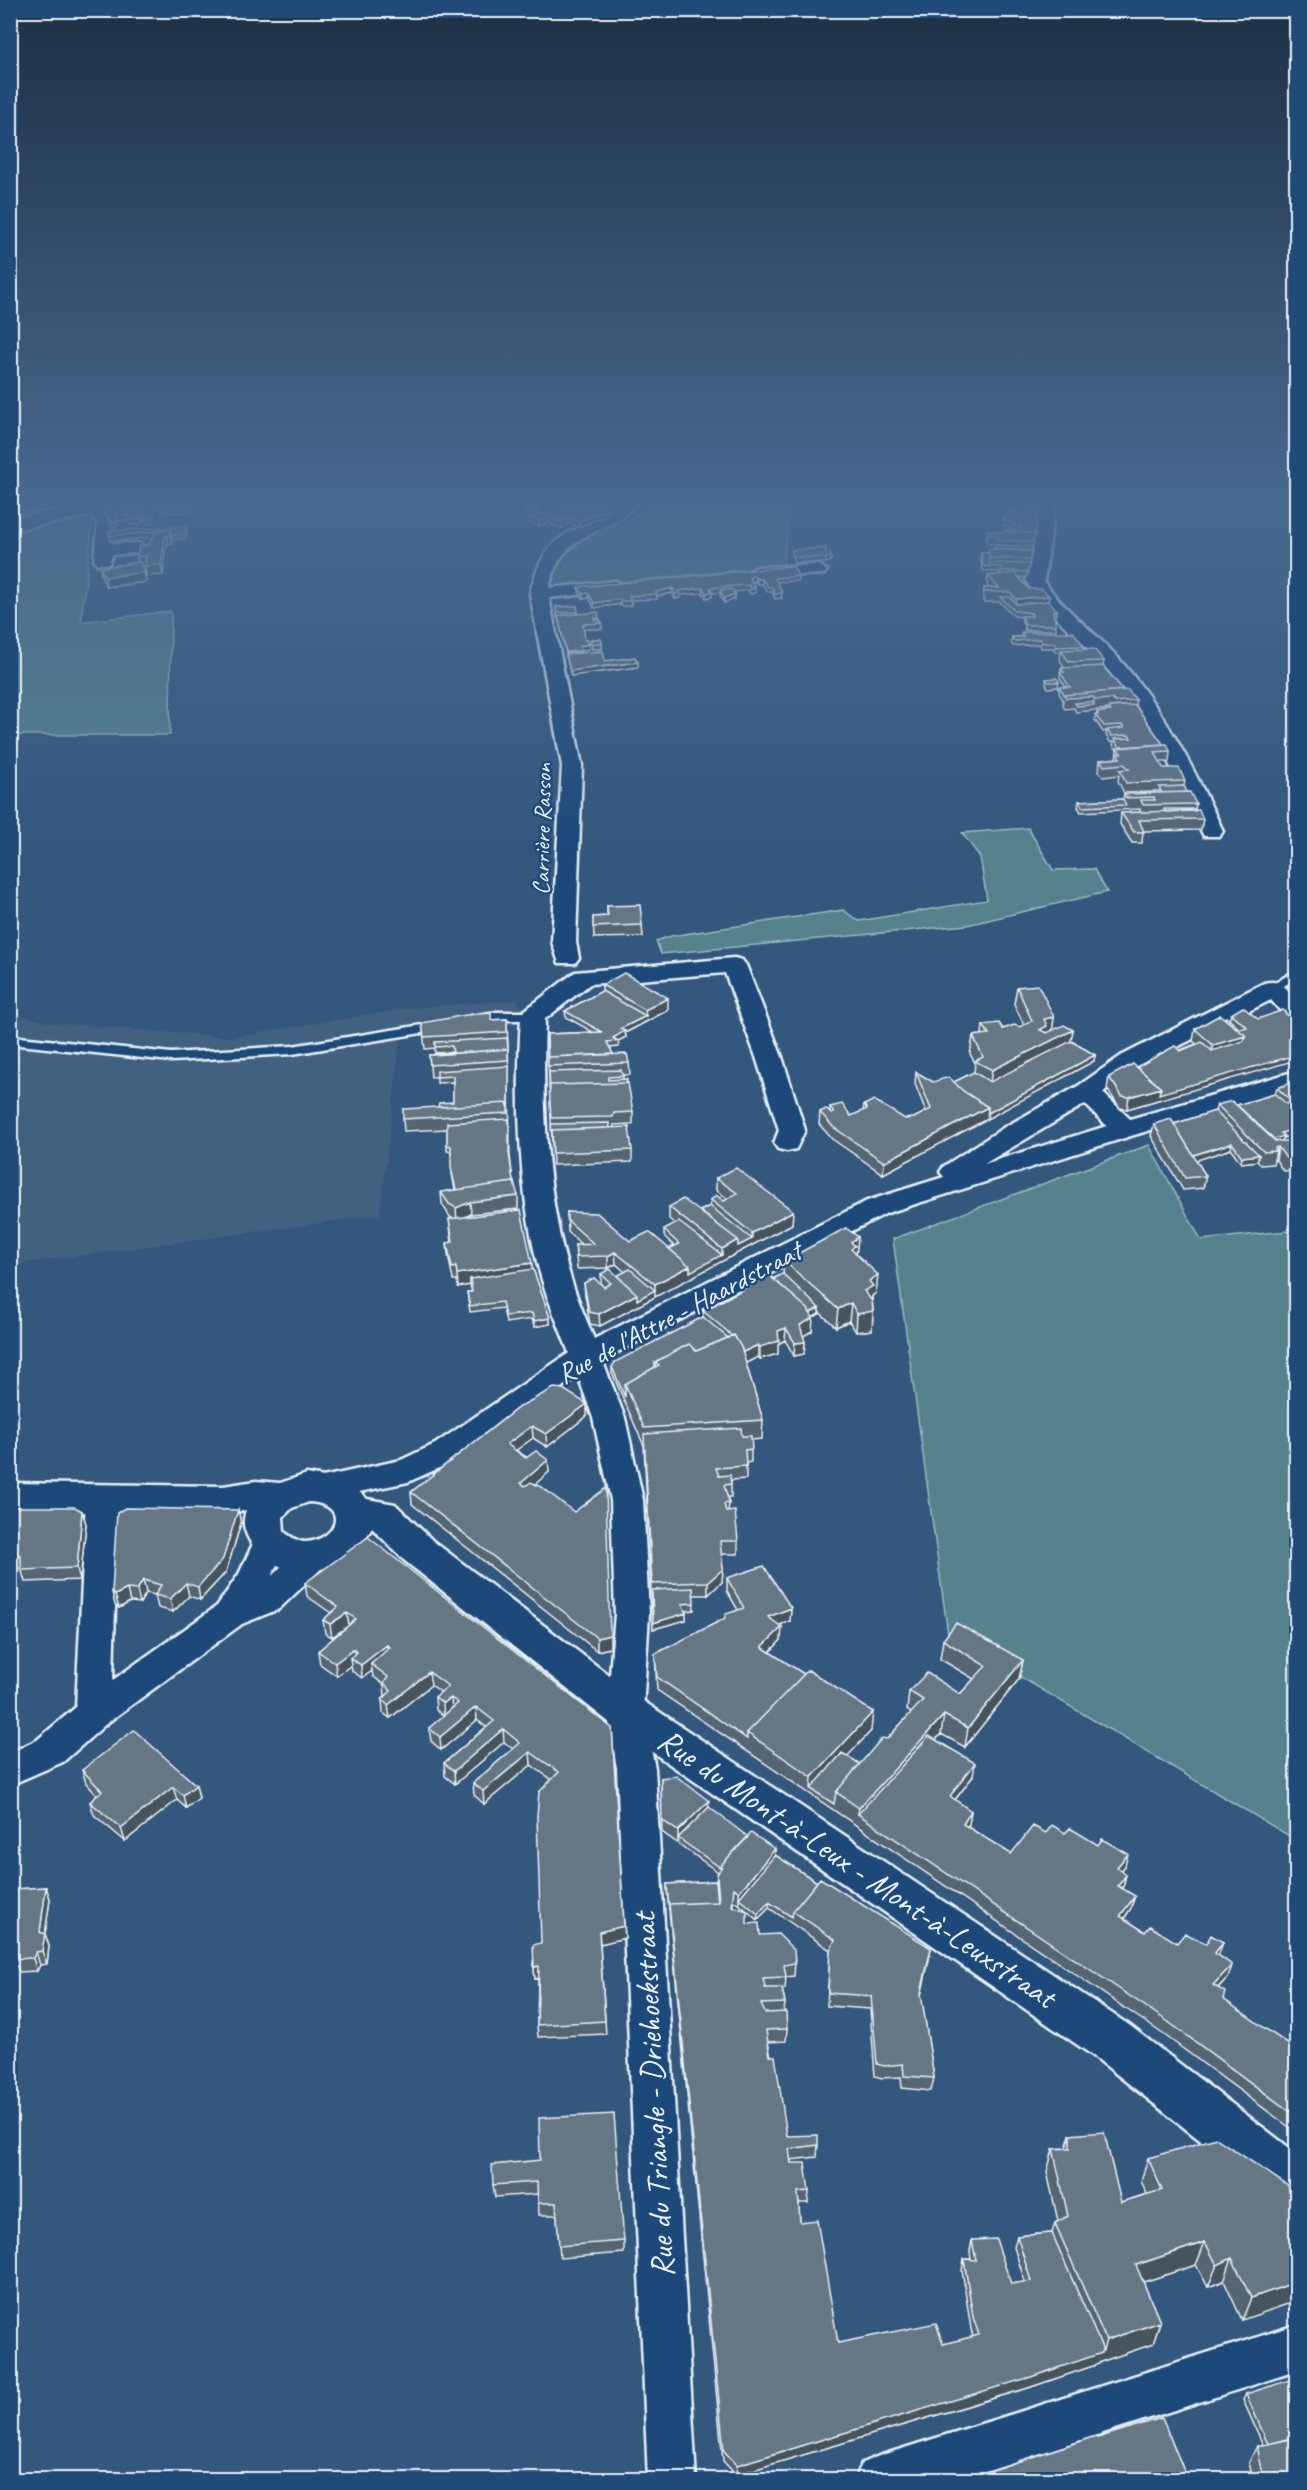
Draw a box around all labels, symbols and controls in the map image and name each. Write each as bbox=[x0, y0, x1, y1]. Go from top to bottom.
street label: Carrière Rasson bbox=[526, 762, 558, 895]
street label: Rue de l'Attre - Haardstraat bbox=[551, 1231, 811, 1391]
street label: Rue du Mont-à-Leux - Mont-à-Leuxstraat bbox=[650, 1719, 1067, 2019]
street label: Rue du Triangle - Driehoekstraat bbox=[622, 1909, 684, 2278]

